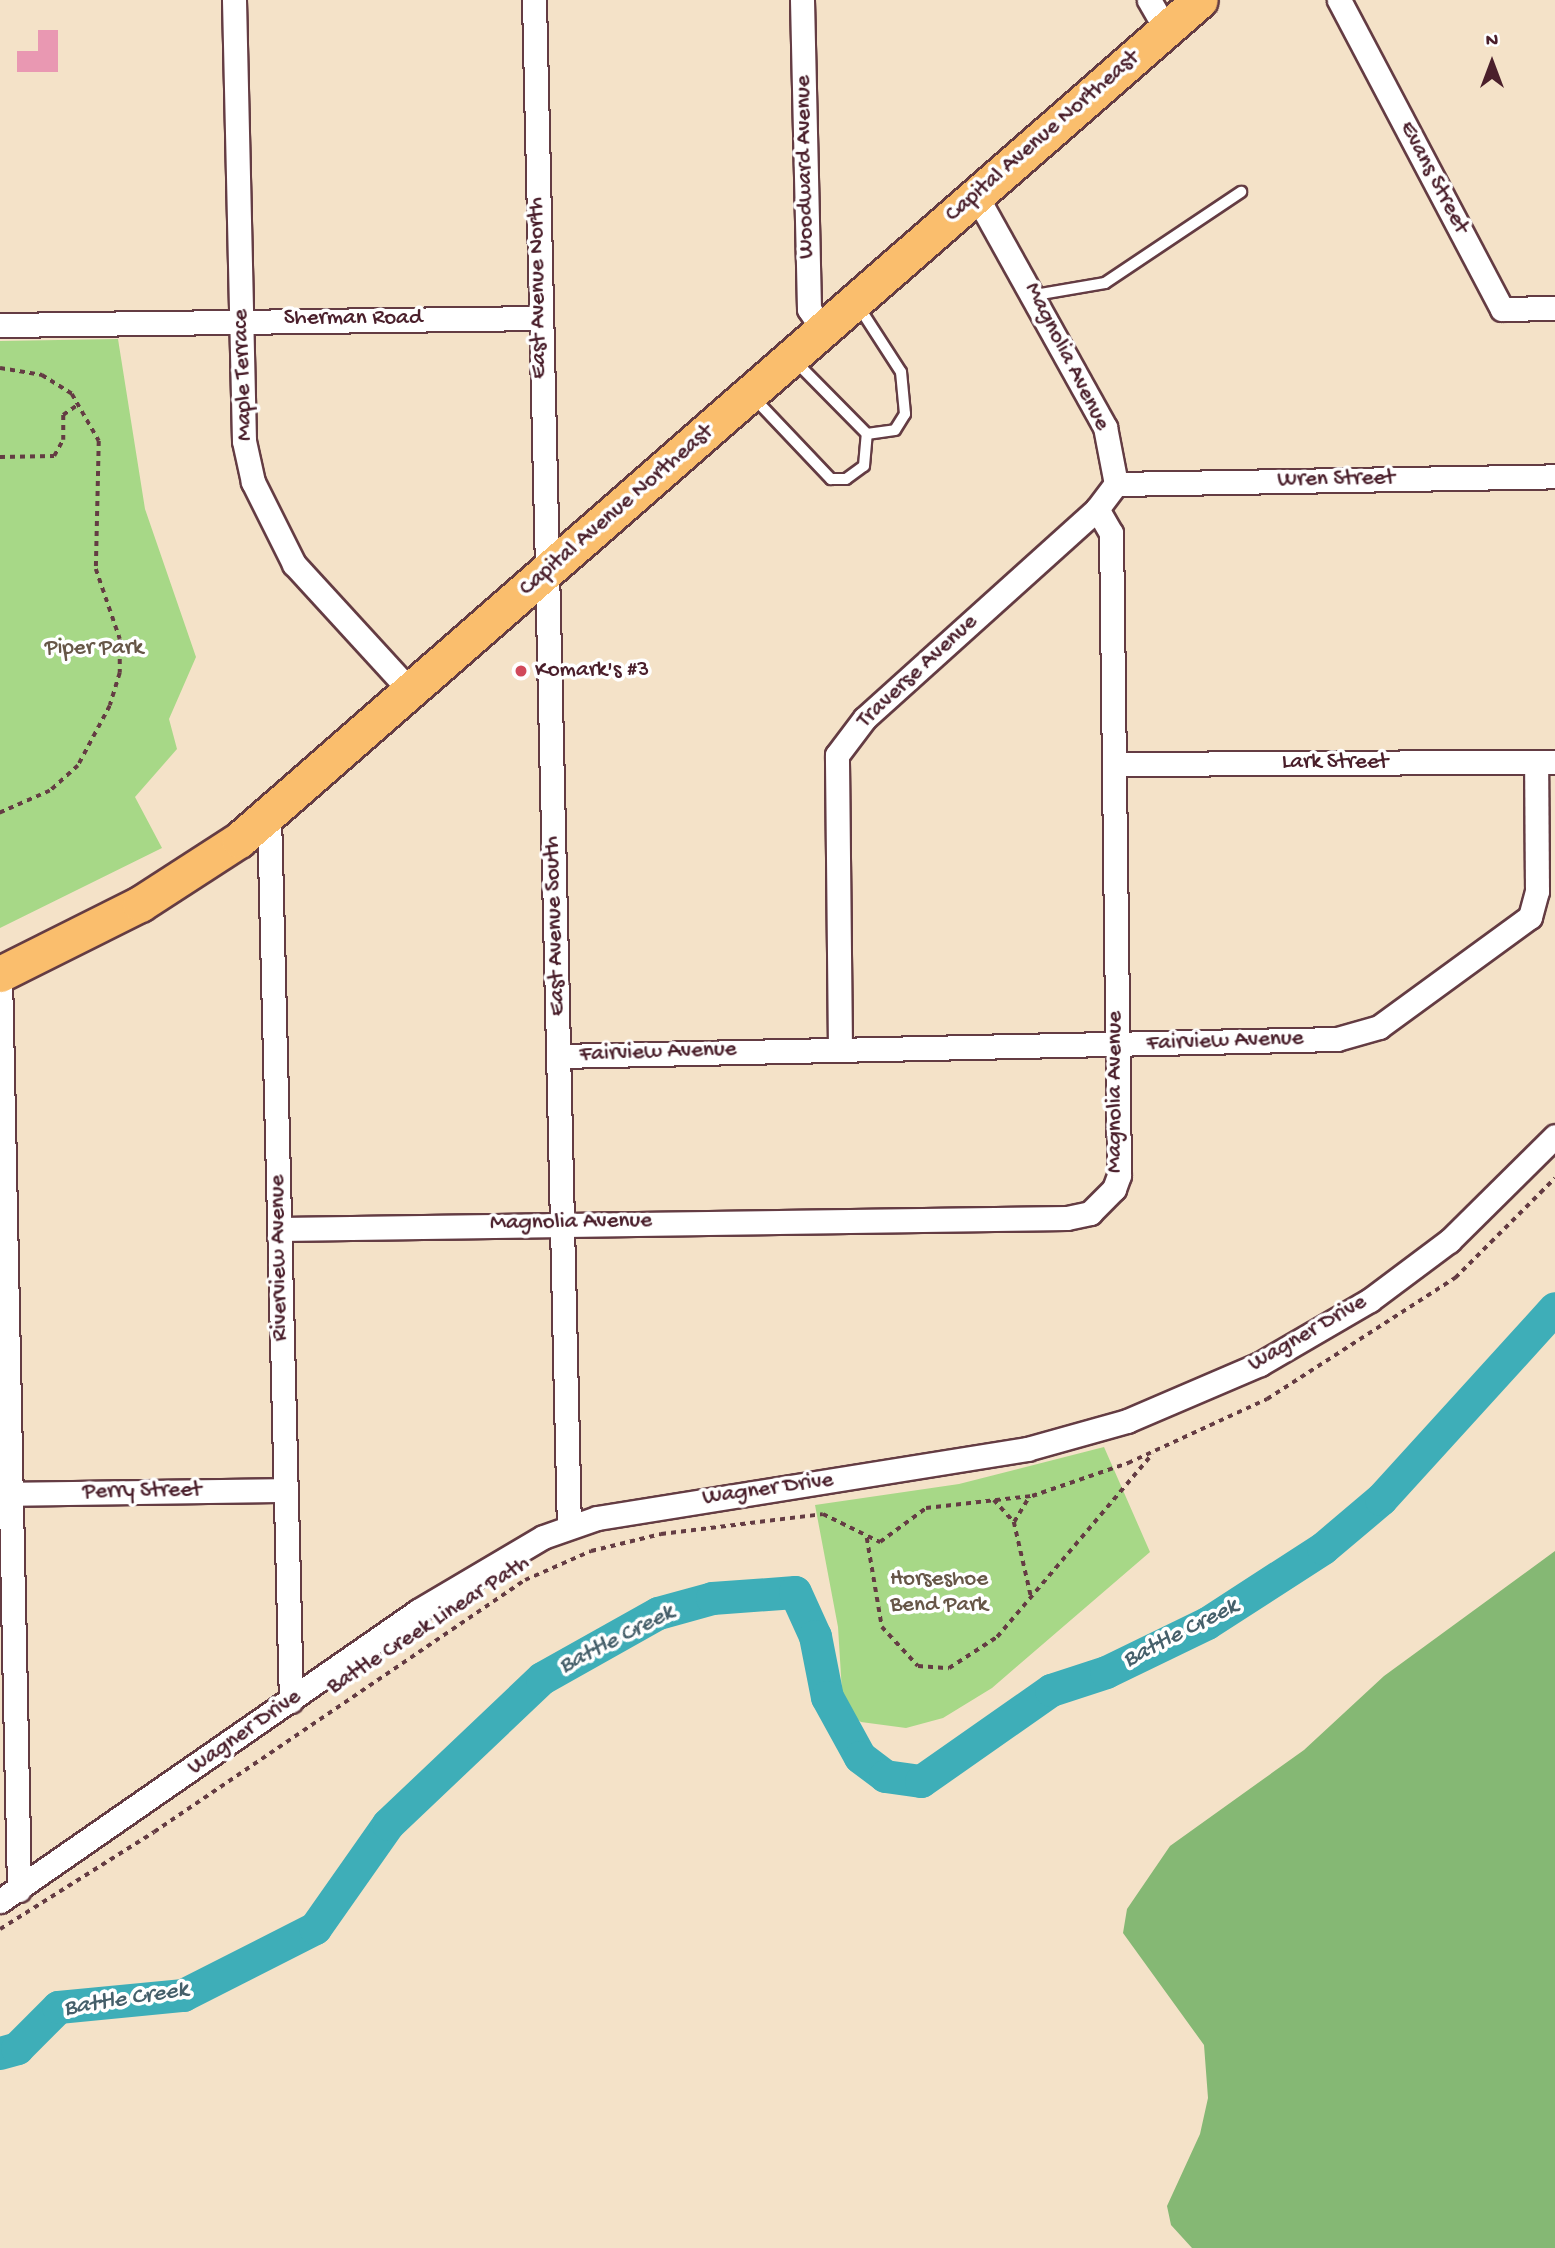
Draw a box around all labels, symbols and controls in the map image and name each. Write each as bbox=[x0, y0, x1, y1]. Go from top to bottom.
north arrow bbox=[1457, 28, 1527, 98]
text: N bbox=[1486, 30, 1498, 53]
street label: Capital Avenue Northeast bbox=[940, 45, 1146, 229]
street label: Woodward Avenue bbox=[791, 75, 821, 259]
street label: Evans Street bbox=[1392, 117, 1474, 239]
street label: East Avenue North bbox=[524, 197, 554, 379]
street label: Magnolia Avenue bbox=[1017, 279, 1115, 435]
street label: Sherman Road bbox=[284, 305, 422, 333]
street label: Maple Terrace bbox=[228, 309, 260, 441]
street label: Capital Avenue Northeast bbox=[514, 419, 720, 603]
street label: Wren Street bbox=[1277, 465, 1395, 495]
street label: Traverse Avenue bbox=[852, 609, 984, 735]
park label: Piper Park bbox=[45, 635, 143, 663]
place label: Komark's #3 bbox=[535, 657, 649, 685]
marker: Komark's #3 bbox=[513, 663, 529, 679]
street label: Lark Street bbox=[1282, 749, 1388, 777]
street label: East Avenue South bbox=[539, 835, 573, 1017]
street label: Magnolia Avenue bbox=[1102, 1011, 1130, 1173]
street label: Fairview Avenue bbox=[1146, 1025, 1304, 1059]
street label: Fairview Avenue bbox=[579, 1036, 737, 1070]
street label: Riverview Avenue bbox=[265, 1174, 295, 1342]
street label: Magnolia Avenue bbox=[490, 1208, 652, 1238]
street label: Wagner Drive bbox=[1244, 1289, 1372, 1379]
street label: Wagner Drive bbox=[701, 1467, 835, 1513]
street label: Perry Street bbox=[82, 1477, 202, 1507]
street label: Battle Creek Linear Path bbox=[323, 1550, 535, 1702]
park label: Horseshoe Bend Park bbox=[890, 1566, 988, 1620]
water label: Battle Creek bbox=[1119, 1593, 1243, 1675]
water label: Battle Creek bbox=[555, 1599, 679, 1681]
street label: Wagner Drive bbox=[183, 1684, 307, 1782]
water label: Battle Creek bbox=[62, 1976, 190, 2024]

